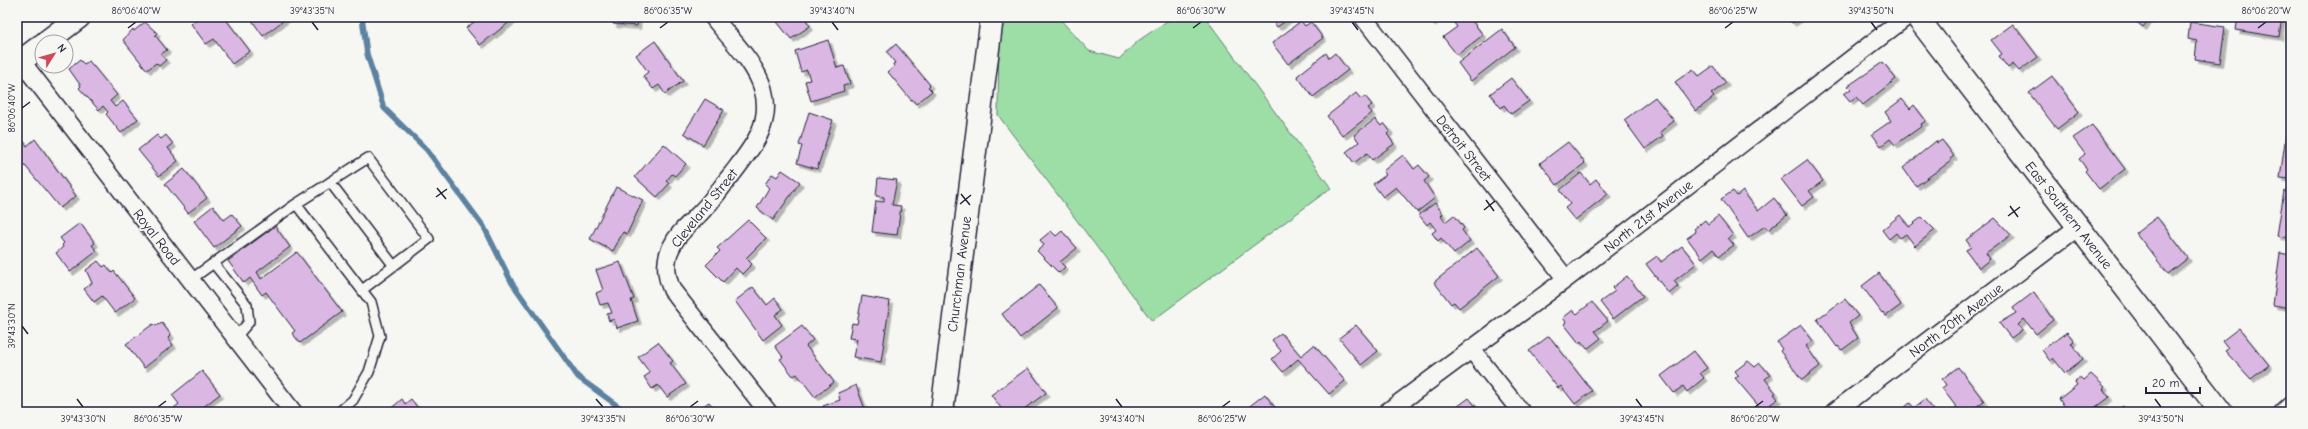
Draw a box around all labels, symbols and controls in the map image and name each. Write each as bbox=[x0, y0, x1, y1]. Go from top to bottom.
text: 86°06'40"W bbox=[112, 5, 161, 17]
text: 39°43'35"N bbox=[290, 5, 334, 17]
text: 86°06'35"W bbox=[644, 5, 693, 17]
text: 39°43'40"N bbox=[810, 5, 854, 17]
text: 86°06'30"W bbox=[1176, 5, 1226, 17]
text: 39°43'45"N bbox=[1330, 5, 1374, 17]
text: 86°06'25"W bbox=[1709, 5, 1758, 17]
text: 39°43'50"N bbox=[1848, 5, 1894, 17]
text: 86°06'20"W bbox=[2241, 5, 2291, 17]
north arrow bbox=[34, 34, 74, 74]
text: N bbox=[54, 42, 69, 55]
text: 86°06'40"W bbox=[6, 83, 18, 132]
street label: Detroit Street bbox=[1432, 112, 1495, 186]
street label: East Southern Avenue bbox=[2021, 158, 2116, 272]
street label: Cleveland Street bbox=[667, 165, 742, 251]
street label: North 21st Avenue bbox=[1600, 176, 1696, 256]
street label: Royal Road bbox=[129, 206, 184, 269]
street label: Churchman Avenue bbox=[944, 215, 975, 333]
street label: North 20th Avenue bbox=[1906, 280, 2007, 361]
text: 39°43'30"N bbox=[6, 303, 18, 349]
scale bar bbox=[2146, 369, 2200, 395]
text: 20 m bbox=[2152, 376, 2180, 390]
text: 39°43'30"N bbox=[60, 413, 106, 425]
text: 86°06'35"W bbox=[134, 413, 183, 425]
text: 39°43'35"N bbox=[581, 413, 625, 425]
text: 86°06'30"W bbox=[665, 413, 715, 425]
text: 39°43'40"N bbox=[1100, 413, 1144, 425]
text: 86°06'25"W bbox=[1198, 413, 1247, 425]
text: 39°43'45"N bbox=[1620, 413, 1664, 425]
text: 86°06'20"W bbox=[1730, 413, 1780, 425]
text: 39°43'50"N bbox=[2138, 413, 2184, 425]

